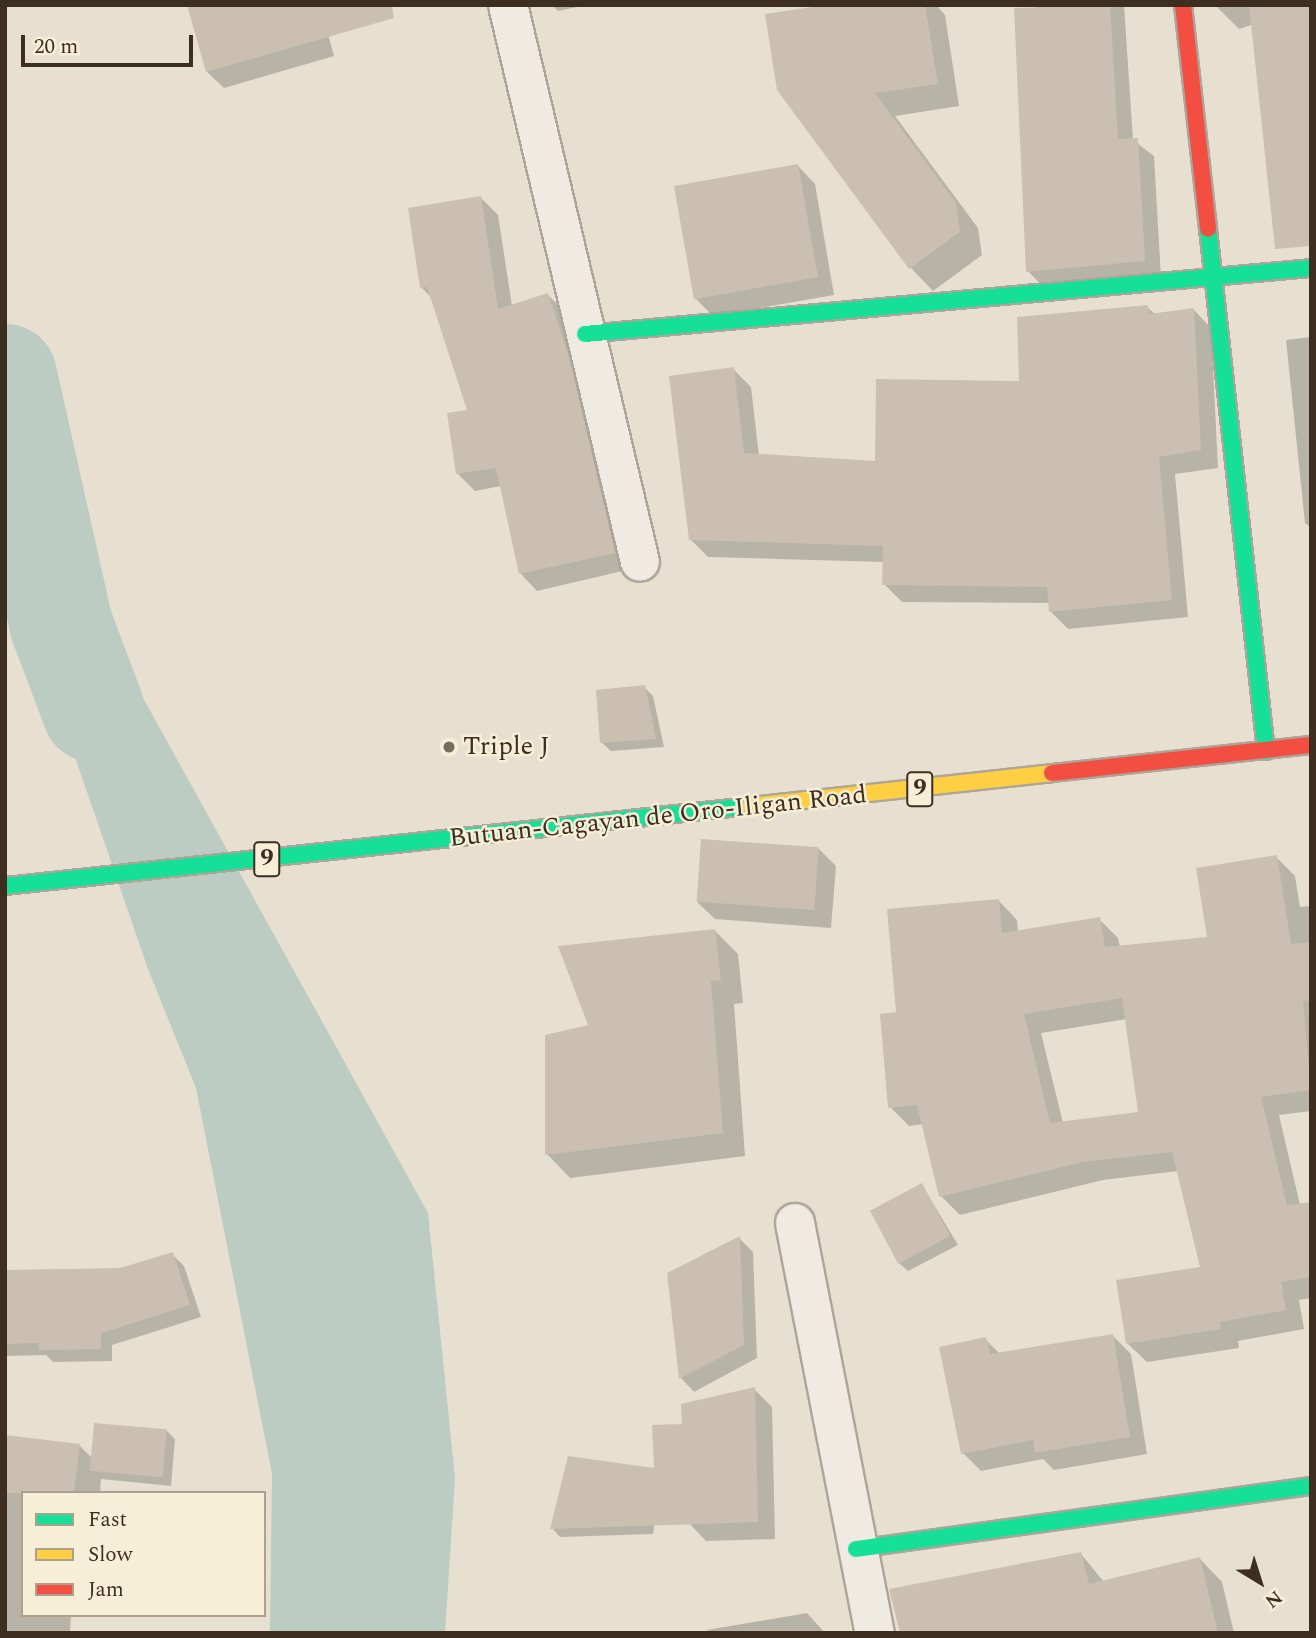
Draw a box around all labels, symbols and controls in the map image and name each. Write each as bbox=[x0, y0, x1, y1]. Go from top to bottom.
scale bar bbox=[24, 21, 196, 65]
text: 20 m bbox=[34, 31, 78, 63]
place label: Triple J bbox=[463, 731, 550, 763]
marker: Triple J bbox=[441, 739, 457, 755]
road number: 9 bbox=[906, 768, 934, 810]
street label: Butuan-Cagayan de Oro-Iligan Road bbox=[448, 780, 868, 854]
road number: 9 bbox=[253, 838, 281, 880]
legend bbox=[21, 1491, 266, 1617]
text: Fast bbox=[88, 1504, 127, 1536]
text: Slow bbox=[88, 1539, 132, 1571]
north arrow bbox=[1225, 1547, 1295, 1617]
text: Jam bbox=[88, 1574, 124, 1606]
text: N bbox=[1258, 1583, 1288, 1615]

